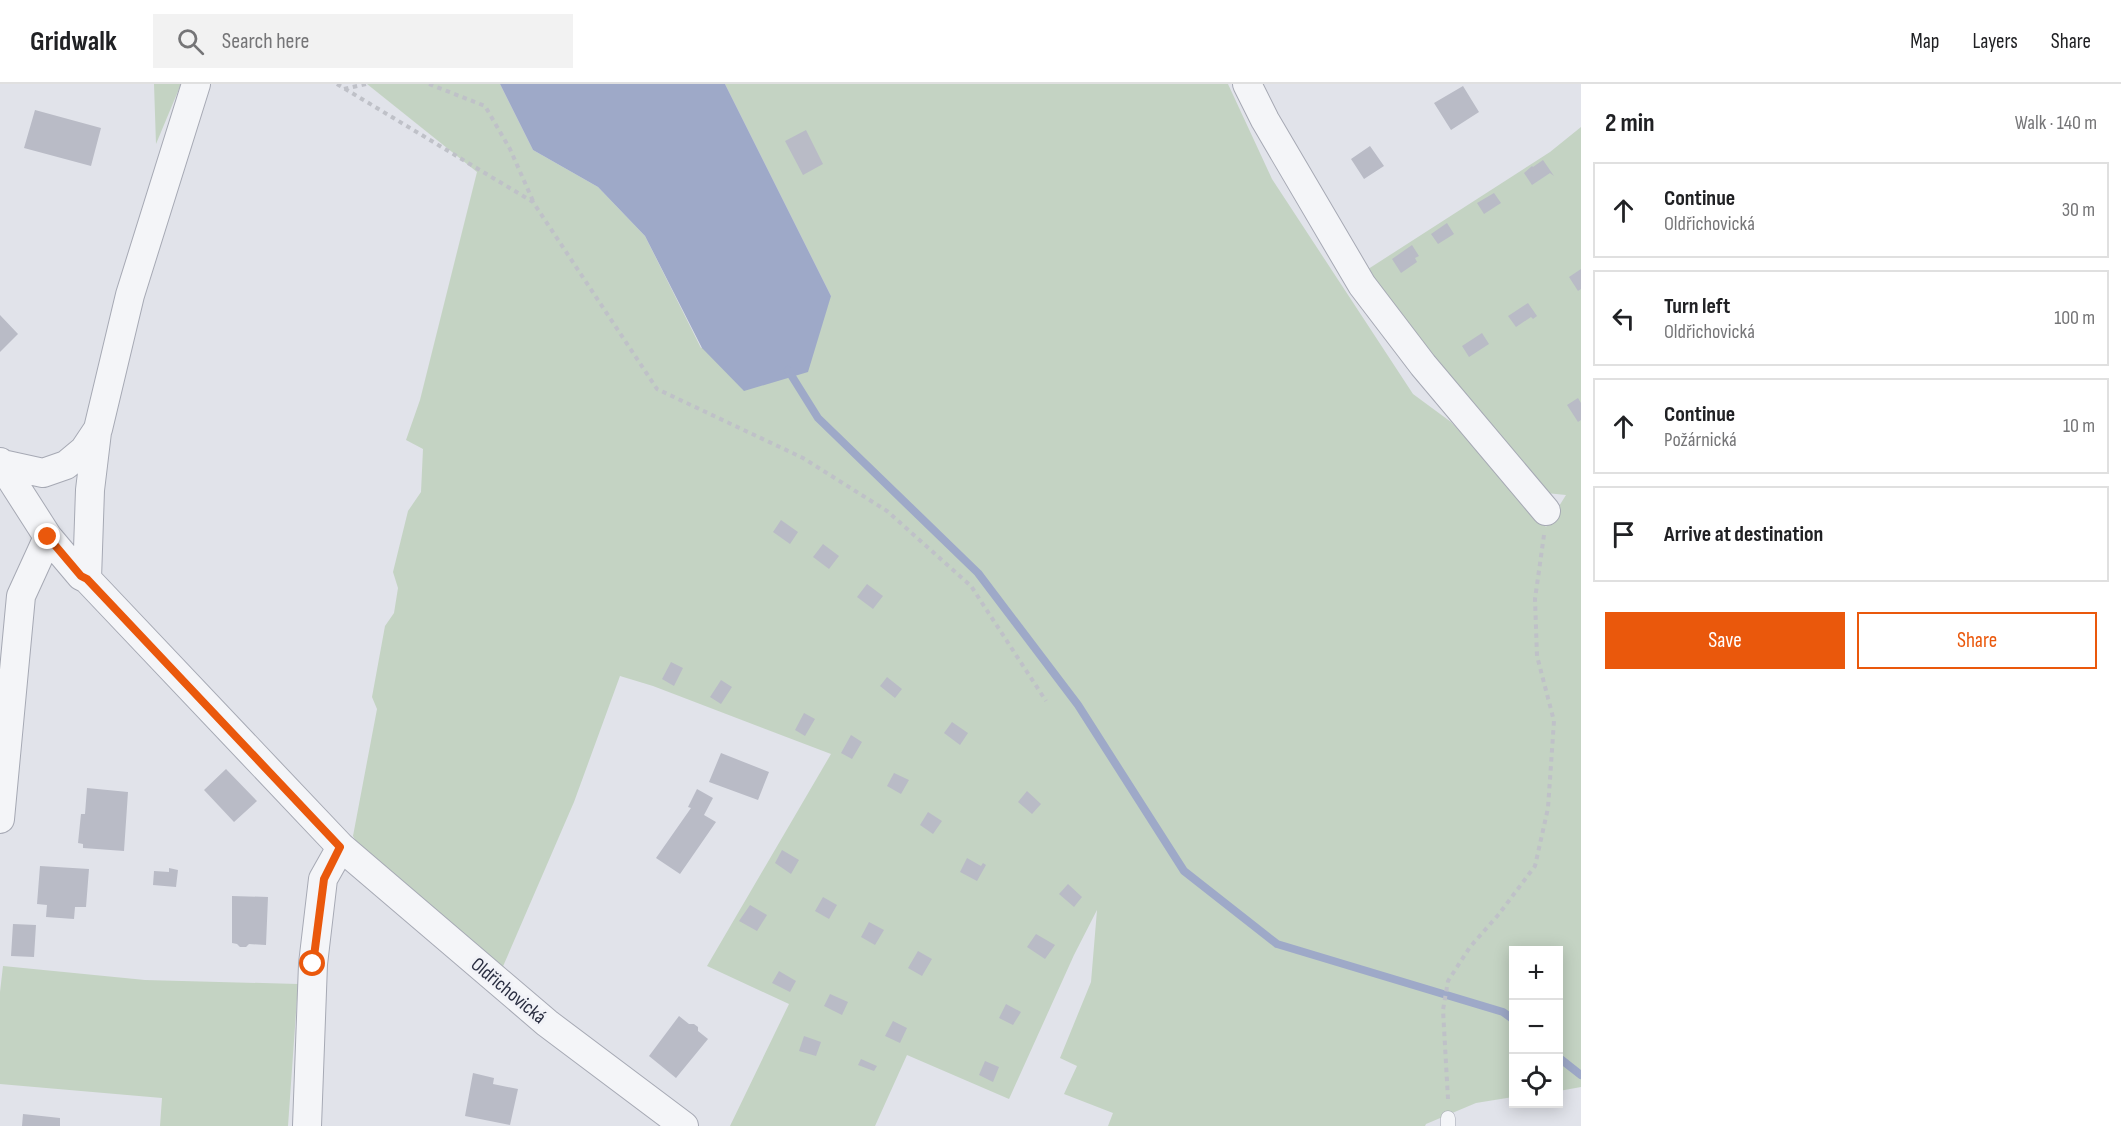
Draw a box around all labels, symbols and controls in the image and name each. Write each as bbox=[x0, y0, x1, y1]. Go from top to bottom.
search box bbox=[153, 14, 573, 68]
text: Gridwalk bbox=[30, 25, 117, 58]
icon: search bbox=[174, 25, 207, 58]
text: Search here bbox=[222, 28, 309, 55]
text: Map bbox=[1910, 29, 1939, 54]
text: Layers bbox=[1972, 29, 2018, 54]
text: Share bbox=[2051, 29, 2091, 54]
text: 2 min bbox=[1605, 108, 1655, 139]
text: Walk · 140 m bbox=[2015, 111, 2097, 135]
text: Continue bbox=[1664, 185, 1735, 212]
icon: ahead bbox=[1607, 194, 1640, 227]
text: 30 m bbox=[2062, 198, 2095, 222]
text: Oldřichovická bbox=[1664, 212, 1755, 236]
text: Turn left bbox=[1664, 293, 1730, 320]
icon: left bbox=[1607, 302, 1640, 335]
text: 100 m bbox=[2054, 306, 2095, 330]
text: Oldřichovická bbox=[1664, 320, 1755, 344]
text: Continue bbox=[1664, 401, 1735, 428]
icon: ahead bbox=[1607, 410, 1640, 443]
text: 10 m bbox=[2063, 414, 2095, 438]
text: Požárnická bbox=[1664, 428, 1737, 452]
icon: arrive bbox=[1607, 518, 1640, 551]
text: Arrive at destination bbox=[1664, 521, 1823, 548]
route end bbox=[34, 523, 60, 549]
button: Save bbox=[1605, 612, 1845, 669]
button: Share bbox=[1857, 612, 2097, 669]
map controls bbox=[1509, 946, 1563, 1108]
button: + bbox=[1509, 946, 1563, 1000]
route start bbox=[299, 950, 325, 976]
street label: Oldřichovická bbox=[466, 952, 551, 1029]
button: − bbox=[1509, 1000, 1563, 1054]
button: locate bbox=[1509, 1054, 1563, 1108]

